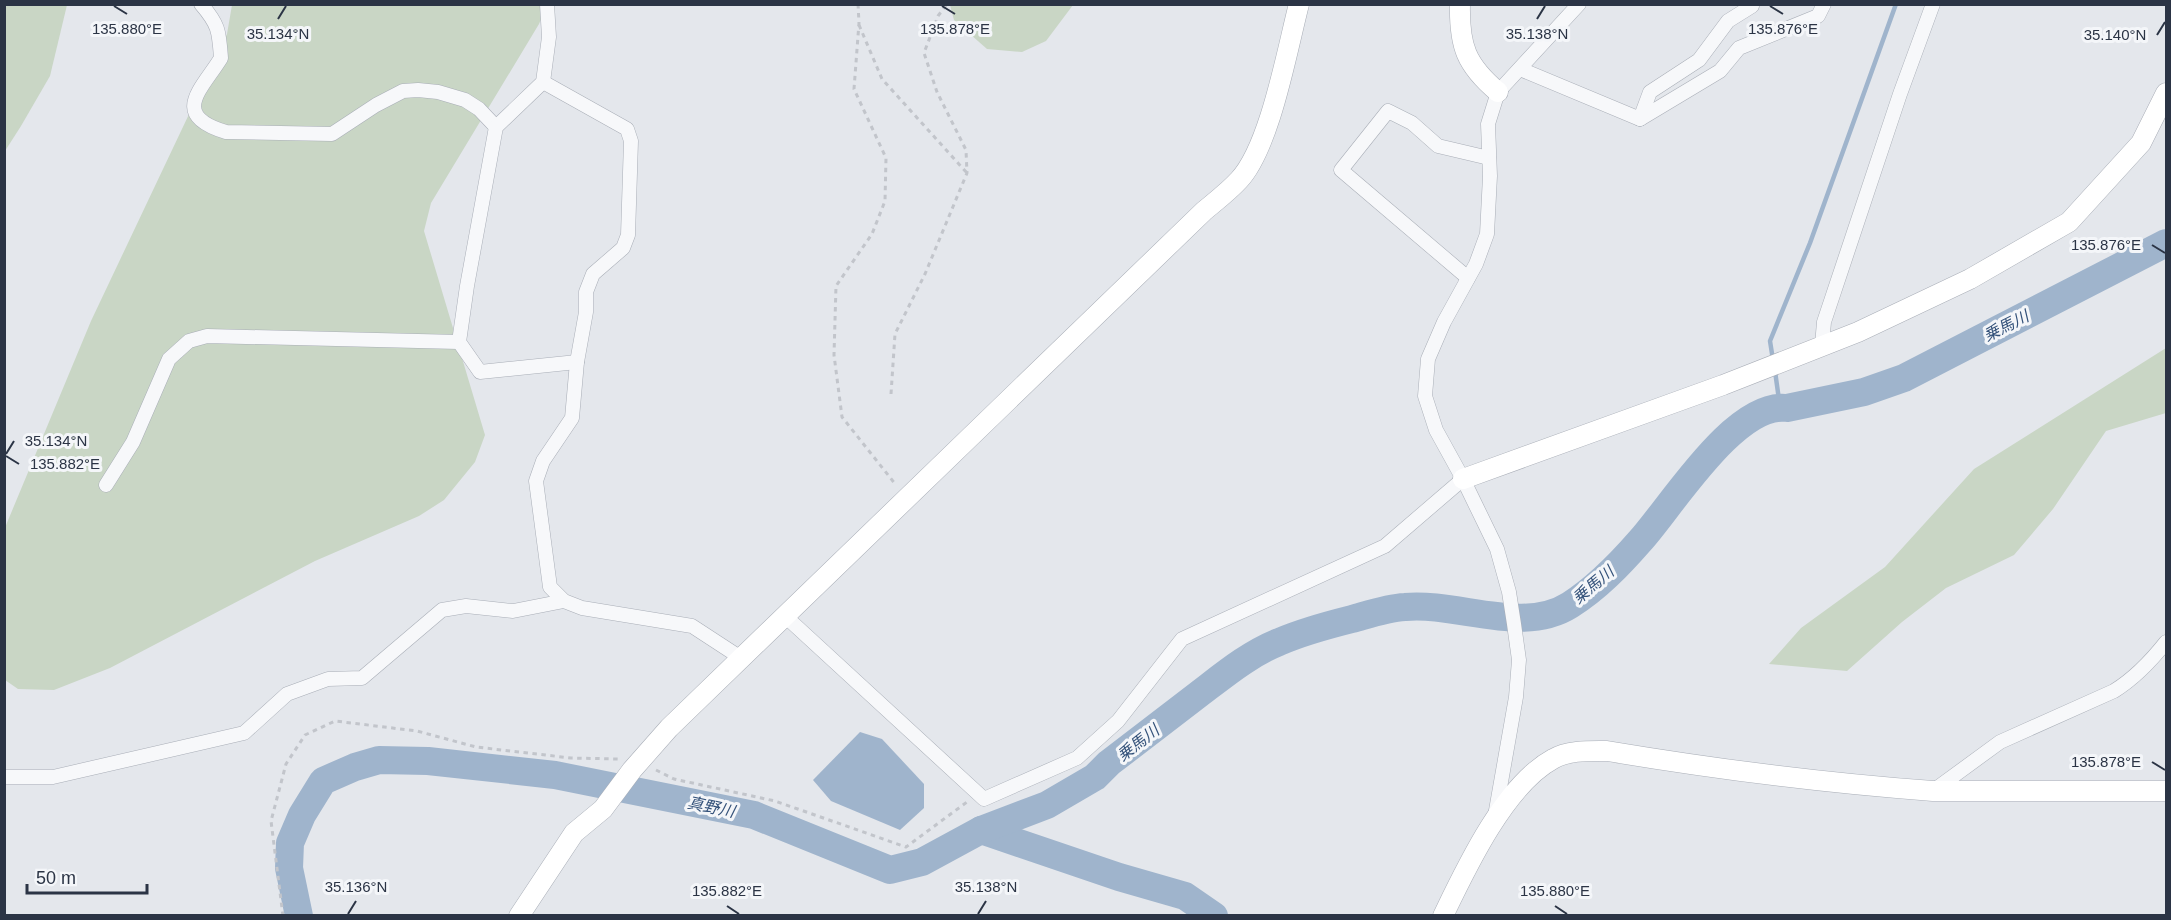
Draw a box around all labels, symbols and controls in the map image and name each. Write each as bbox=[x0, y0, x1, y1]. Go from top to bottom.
text: 135.880°E bbox=[92, 20, 162, 37]
text: 135.878°E bbox=[920, 20, 990, 37]
text: 135.876°E bbox=[1748, 20, 1818, 37]
text: 35.134°N bbox=[247, 25, 309, 42]
text: 35.138°N bbox=[1506, 25, 1568, 42]
text: 35.140°N bbox=[2084, 26, 2146, 43]
text: 135.876°E bbox=[2071, 236, 2141, 253]
water label: 乗馬川 bbox=[1981, 307, 2033, 344]
text: 35.134°N bbox=[25, 432, 87, 449]
text: 135.882°E bbox=[30, 455, 100, 472]
water label: 乗馬川 bbox=[1569, 562, 1618, 607]
water label: 乗馬川 bbox=[1114, 720, 1164, 764]
text: 135.878°E bbox=[2071, 753, 2141, 770]
water label: 真野川 bbox=[686, 794, 738, 821]
scale bar bbox=[27, 857, 147, 895]
text: 50 m bbox=[36, 868, 76, 888]
text: 35.136°N bbox=[325, 878, 387, 895]
text: 35.138°N bbox=[955, 878, 1017, 895]
text: 135.882°E bbox=[692, 882, 762, 899]
text: 135.880°E bbox=[1520, 882, 1590, 899]

